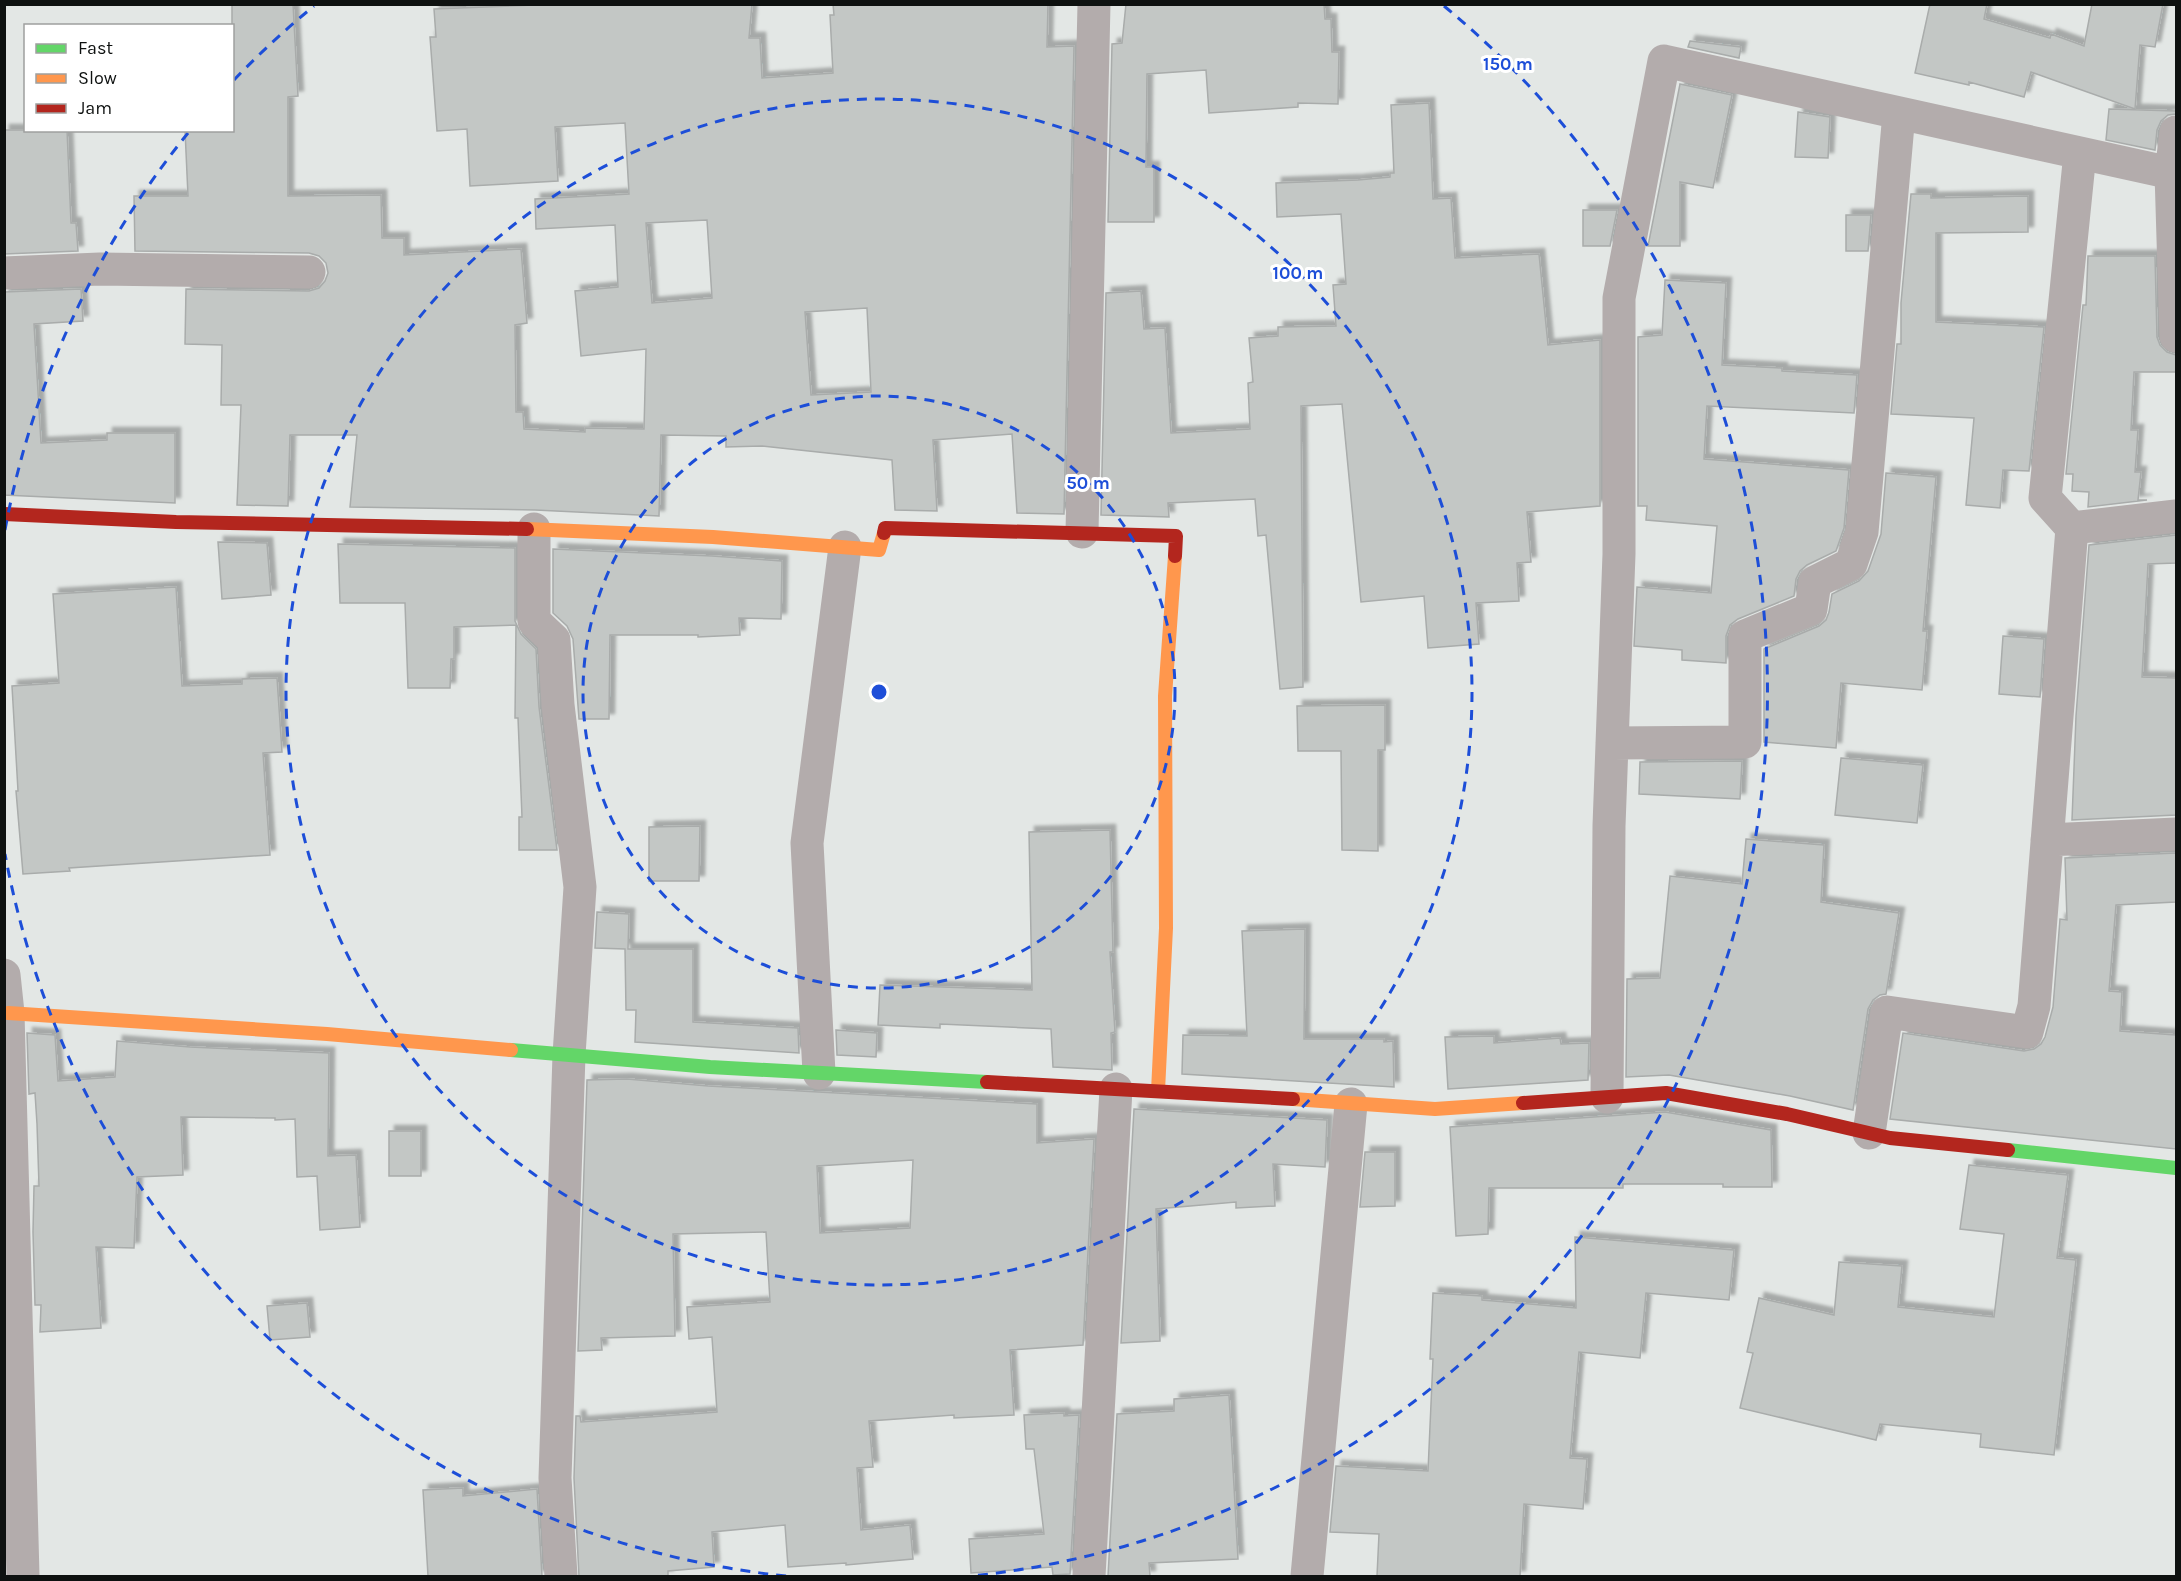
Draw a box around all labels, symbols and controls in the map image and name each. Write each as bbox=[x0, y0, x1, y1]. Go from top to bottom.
legend bbox=[24, 24, 234, 132]
text: Fast bbox=[78, 37, 113, 59]
text: 150 m bbox=[1483, 53, 1533, 75]
text: Slow bbox=[78, 67, 117, 89]
text: Jam bbox=[78, 97, 112, 119]
text: 100 m bbox=[1273, 262, 1323, 284]
text: 50 m bbox=[1066, 472, 1110, 494]
centre of rings bbox=[869, 682, 889, 702]

